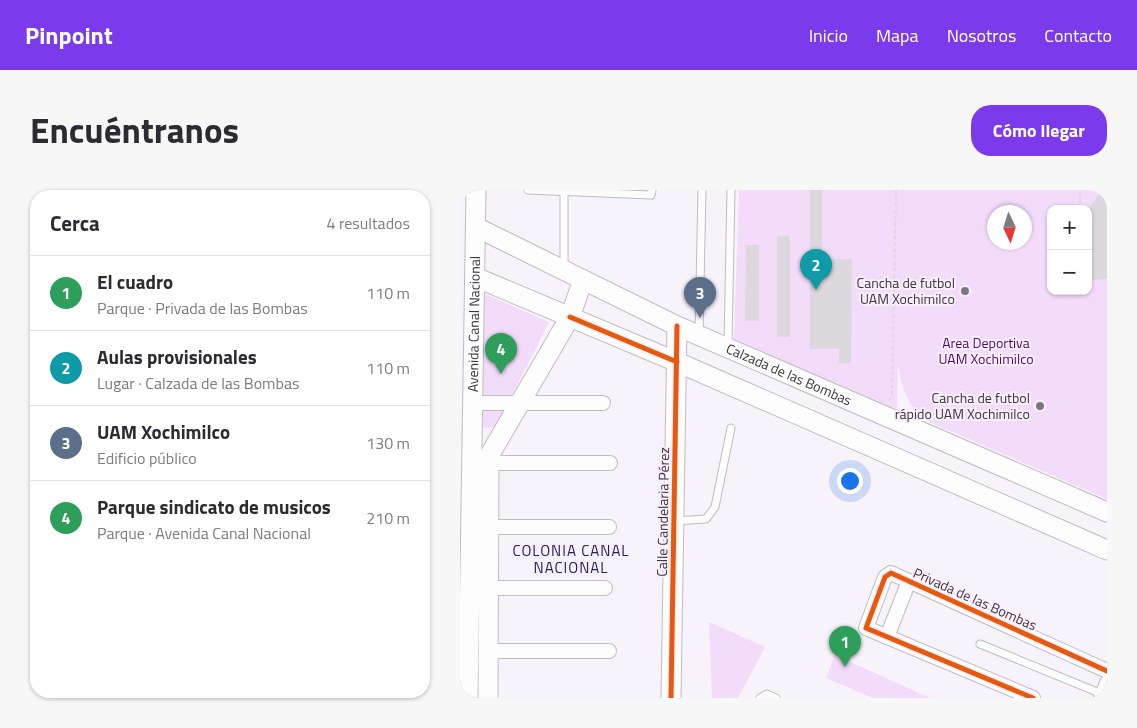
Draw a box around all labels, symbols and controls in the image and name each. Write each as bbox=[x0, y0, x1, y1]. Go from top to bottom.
text: Pinpoint bbox=[25, 17, 113, 53]
text: Inicio bbox=[809, 22, 848, 49]
text: Mapa bbox=[876, 22, 919, 49]
text: Nosotros bbox=[947, 22, 1016, 49]
text: Contacto bbox=[1044, 22, 1112, 49]
text: Encuéntranos bbox=[30, 103, 239, 157]
button: Cómo llegar bbox=[971, 105, 1107, 156]
north arrow bbox=[987, 205, 1032, 250]
map controls bbox=[1047, 205, 1092, 295]
button: + bbox=[1047, 205, 1092, 250]
text: Cerca bbox=[50, 207, 100, 239]
text: 4 resultados bbox=[326, 211, 410, 235]
pin: 2 bbox=[800, 249, 832, 290]
button: − bbox=[1047, 250, 1092, 295]
street label: Avenida Canal Nacional bbox=[462, 256, 485, 392]
text: El cuadro bbox=[97, 267, 173, 296]
place label: Cancha de futbol UAM Xochimilco bbox=[857, 272, 955, 309]
pin: 3 bbox=[684, 277, 716, 318]
text: 1 bbox=[62, 281, 70, 305]
text: 110 m bbox=[366, 281, 410, 305]
marker: Cancha de futbol UAM Xochimilco bbox=[959, 285, 971, 297]
text: Parque · Privada de las Bombas bbox=[97, 296, 308, 320]
park label: Area Deportiva UAM Xochimilco bbox=[938, 332, 1034, 369]
pin: 4 bbox=[485, 333, 517, 374]
street label: Calzada de las Bombas bbox=[723, 338, 855, 410]
text: Aulas provisionales bbox=[97, 342, 257, 371]
text: 2 bbox=[62, 356, 70, 380]
text: 110 m bbox=[366, 356, 410, 380]
text: Lugar · Calzada de las Bombas bbox=[97, 371, 299, 395]
place label: Cancha de futbol rápido UAM Xochimilco bbox=[895, 387, 1030, 424]
marker: Cancha de futbol rápido UAM Xochimilco bbox=[1034, 400, 1046, 412]
text: UAM Xochimilco bbox=[97, 417, 230, 446]
text: 3 bbox=[62, 431, 70, 455]
text: 130 m bbox=[366, 431, 410, 455]
text: Edificio público bbox=[97, 446, 197, 470]
street label: Calle Candelaria Pérez bbox=[651, 447, 674, 577]
your location bbox=[837, 468, 863, 494]
text: Parque sindicato de musicos bbox=[97, 492, 331, 521]
text: 4 bbox=[62, 506, 70, 530]
text: 210 m bbox=[366, 506, 410, 530]
text: Parque · Avenida Canal Nacional bbox=[97, 521, 311, 545]
district label: COLONIA CANAL NACIONAL bbox=[512, 539, 630, 579]
street label: Privada de las Bombas bbox=[910, 562, 1040, 635]
pin: 1 bbox=[829, 626, 861, 667]

